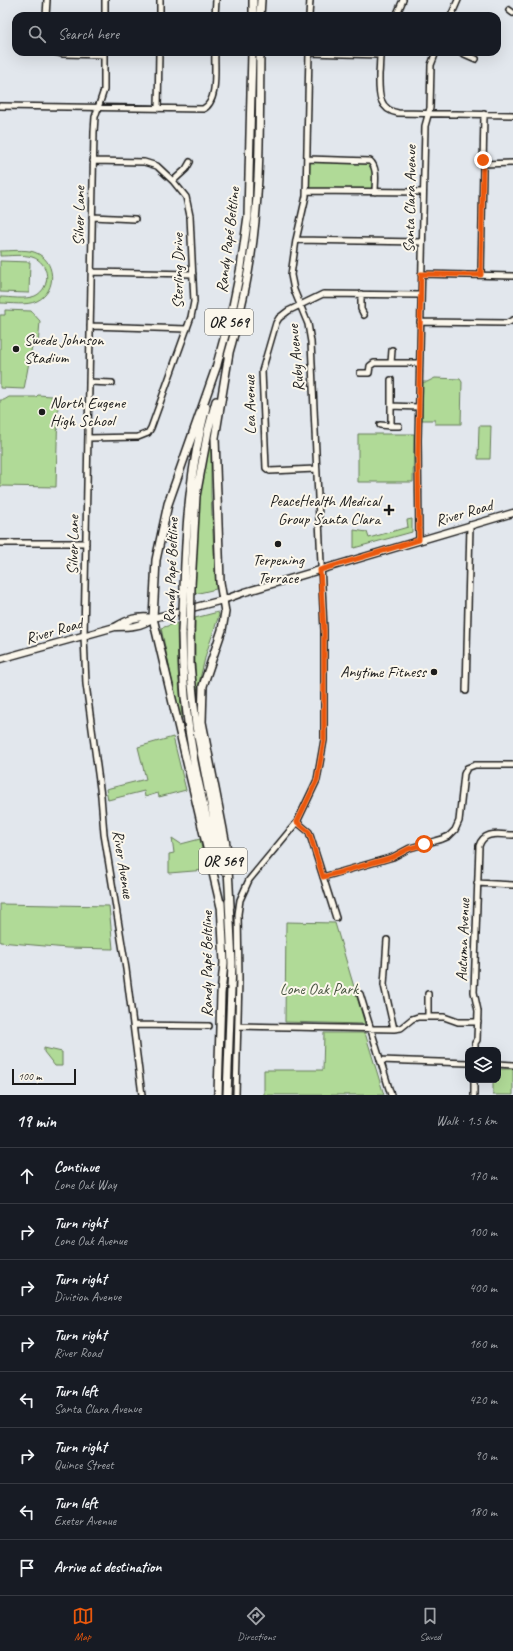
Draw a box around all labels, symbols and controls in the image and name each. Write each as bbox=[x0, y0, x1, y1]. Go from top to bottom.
search box bbox=[12, 12, 501, 56]
icon: search bbox=[26, 23, 48, 45]
text: Search here bbox=[58, 25, 119, 44]
street label: Santa Clara Avenue bbox=[399, 143, 421, 253]
route end bbox=[474, 151, 492, 169]
street label: Silver Lane bbox=[68, 184, 90, 246]
street label: Randy Papé Beltline bbox=[212, 184, 245, 294]
street label: Sterling Drive bbox=[168, 232, 188, 309]
road number: OR 569 bbox=[205, 309, 253, 335]
street label: Ruby Avenue bbox=[283, 322, 309, 392]
place label: Swede Johnson Stadium bbox=[24, 330, 104, 368]
marker: Swede Johnson Stadium bbox=[11, 344, 21, 354]
street label: Lea Avenue bbox=[239, 373, 261, 435]
place label: North Eugene High School bbox=[50, 393, 127, 431]
marker: North Eugene High School bbox=[37, 407, 47, 417]
place label: PeaceHealth Medical Group Santa Clara bbox=[269, 491, 383, 529]
street label: River Road bbox=[433, 495, 498, 531]
marker: PeaceHealth Medical Group Santa Clara bbox=[383, 504, 395, 516]
street label: Silver Lane bbox=[62, 513, 84, 575]
street label: Randy Papé Beltline bbox=[159, 516, 183, 624]
marker: Terpening Terrace bbox=[273, 539, 283, 549]
place label: Terpening Terrace bbox=[252, 550, 305, 588]
street label: River Road bbox=[23, 613, 88, 649]
place label: Anytime Fitness bbox=[340, 662, 428, 682]
marker: Anytime Fitness bbox=[429, 667, 439, 677]
street label: River Avenue bbox=[108, 829, 139, 901]
route start bbox=[415, 835, 433, 853]
road number: OR 569 bbox=[199, 848, 247, 874]
street label: Autumn Avenue bbox=[452, 897, 474, 982]
street label: Randy Papé Beltline bbox=[197, 909, 217, 1017]
park label: Lone Oak Park bbox=[280, 979, 359, 999]
map controls bbox=[465, 1047, 501, 1083]
button: layers bbox=[465, 1047, 501, 1083]
scale bar bbox=[12, 1067, 76, 1086]
text: 100 m bbox=[18, 1069, 42, 1083]
text: 19 min bbox=[16, 1111, 56, 1132]
text: Walk · 1.5 km bbox=[436, 1113, 497, 1129]
text: Continue bbox=[54, 1158, 99, 1177]
icon: ahead bbox=[16, 1165, 38, 1187]
text: 170 m bbox=[469, 1168, 497, 1184]
text: Lone Oak Way bbox=[54, 1177, 117, 1193]
text: Turn right bbox=[54, 1214, 107, 1233]
icon: right bbox=[16, 1221, 38, 1243]
text: 100 m bbox=[469, 1224, 497, 1240]
text: Lone Oak Avenue bbox=[54, 1233, 127, 1249]
text: Turn right bbox=[54, 1270, 107, 1289]
icon: right bbox=[16, 1277, 38, 1299]
text: 400 m bbox=[469, 1280, 497, 1296]
text: Division Avenue bbox=[54, 1289, 121, 1305]
text: Turn right bbox=[54, 1326, 107, 1345]
icon: right bbox=[16, 1333, 38, 1355]
text: 160 m bbox=[469, 1336, 497, 1352]
text: River Road bbox=[54, 1345, 102, 1361]
text: Turn left bbox=[54, 1382, 97, 1401]
icon: left bbox=[16, 1389, 38, 1411]
text: 420 m bbox=[469, 1392, 497, 1408]
text: Santa Clara Avenue bbox=[54, 1401, 142, 1417]
text: Turn right bbox=[54, 1438, 107, 1457]
icon: right bbox=[16, 1445, 38, 1467]
text: 90 m bbox=[475, 1448, 497, 1464]
text: Quince Street bbox=[54, 1457, 114, 1473]
text: Turn left bbox=[54, 1494, 97, 1513]
icon: left bbox=[16, 1501, 38, 1523]
text: 180 m bbox=[469, 1504, 497, 1520]
text: Exeter Avenue bbox=[54, 1513, 116, 1529]
icon: arrive bbox=[16, 1557, 38, 1579]
text: Arrive at destination bbox=[54, 1558, 161, 1577]
tab: Map bbox=[72, 1605, 94, 1643]
tab: Directions bbox=[237, 1605, 276, 1643]
tab: Saved bbox=[419, 1605, 441, 1643]

